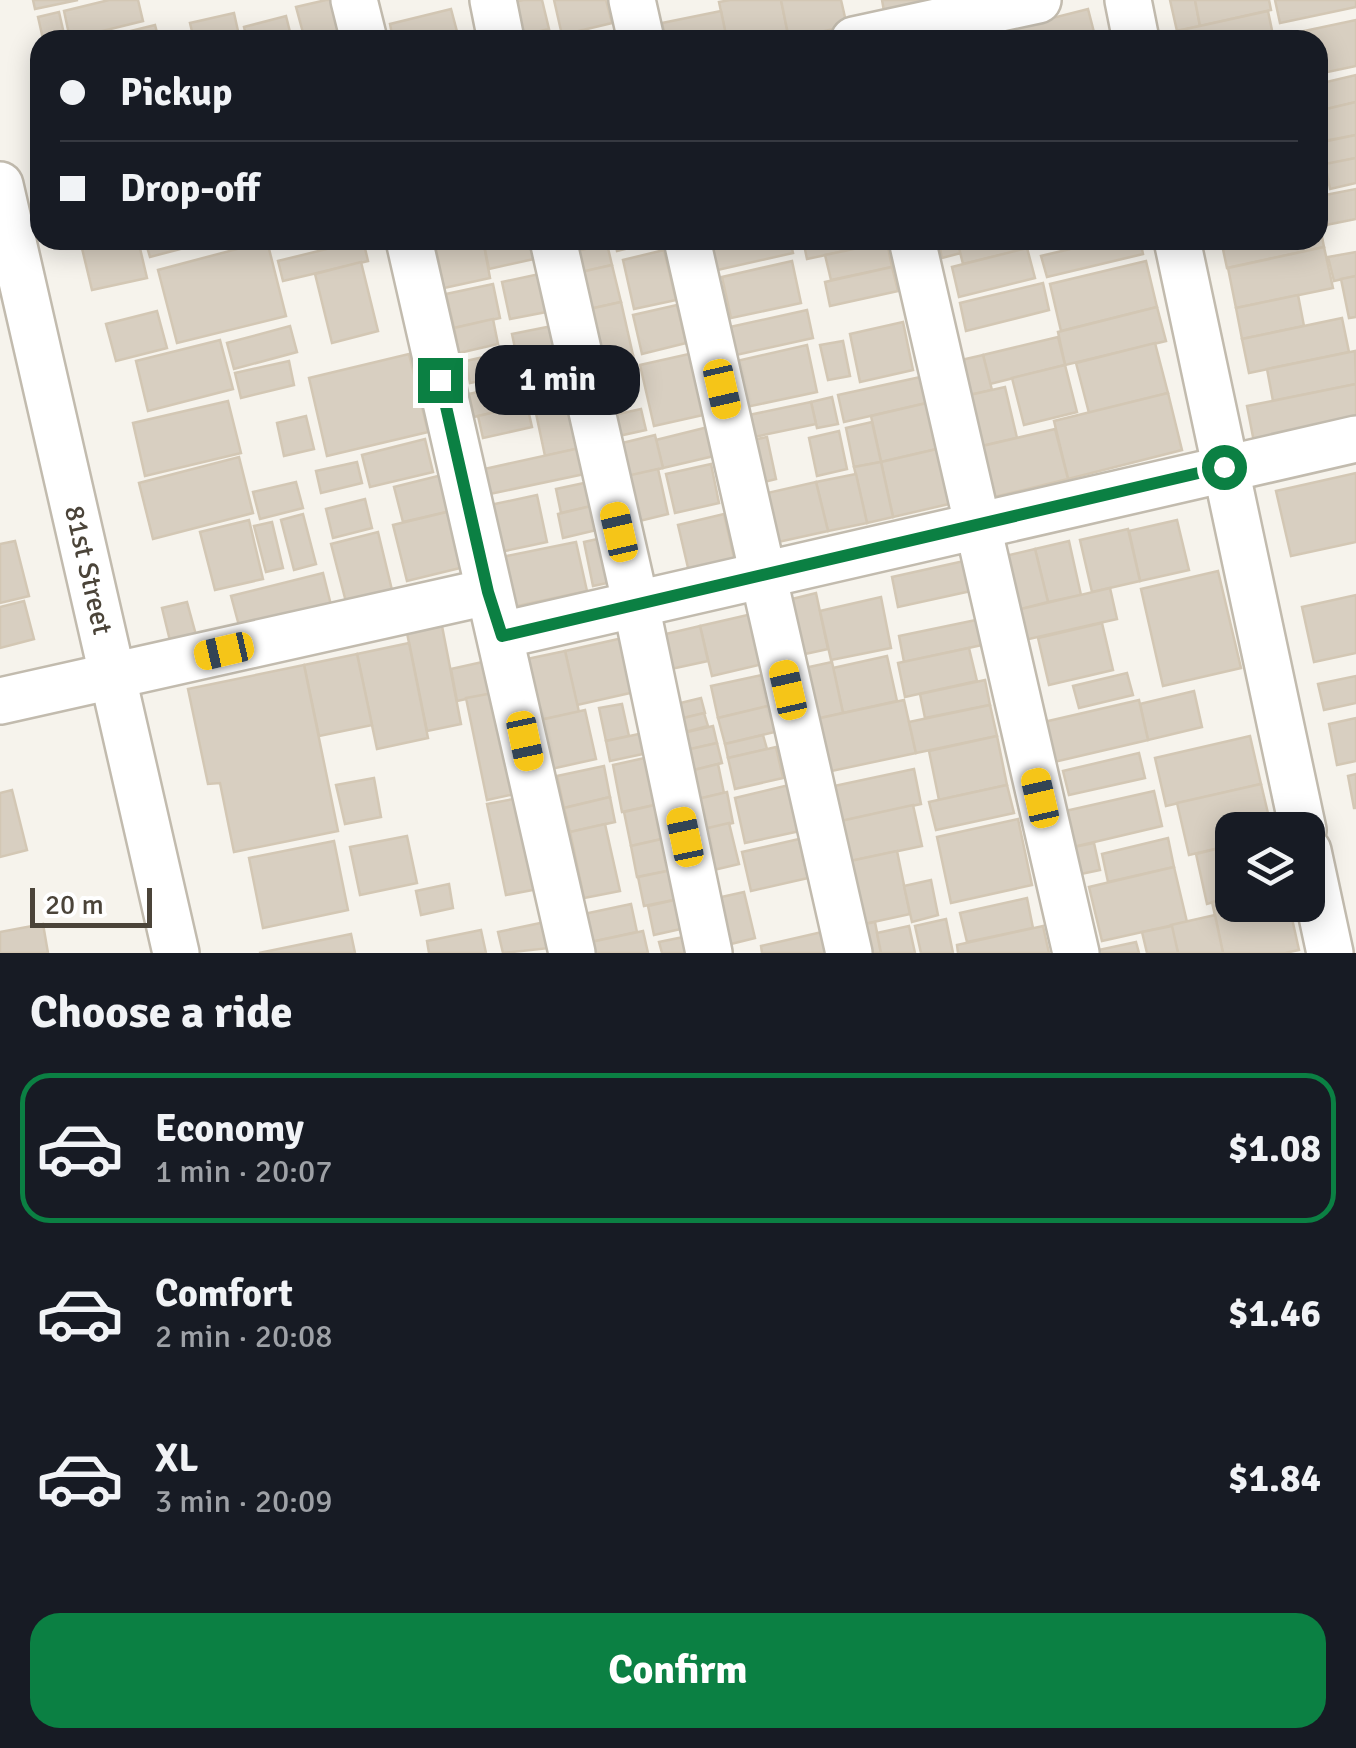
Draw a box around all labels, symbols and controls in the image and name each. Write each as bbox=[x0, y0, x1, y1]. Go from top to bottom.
text: Pickup bbox=[120, 69, 232, 116]
text: Drop-off bbox=[120, 165, 260, 212]
callout: 1 min bbox=[475, 345, 640, 415]
car bbox=[701, 356, 743, 422]
route end bbox=[418, 358, 463, 403]
text: 1 min bbox=[519, 360, 596, 399]
route start bbox=[1202, 445, 1247, 490]
car bbox=[598, 499, 640, 565]
street label: 81st Street bbox=[57, 502, 120, 638]
car bbox=[191, 630, 257, 672]
car bbox=[767, 657, 809, 723]
car bbox=[504, 709, 546, 773]
car bbox=[1019, 765, 1061, 831]
car bbox=[664, 805, 706, 869]
map controls bbox=[1215, 812, 1325, 922]
button: layers bbox=[1215, 812, 1325, 922]
scale bar bbox=[30, 883, 152, 928]
text: 20 m bbox=[45, 888, 104, 922]
text: Choose a ride bbox=[30, 985, 293, 1040]
icon: car bbox=[35, 1103, 125, 1193]
text: Economy bbox=[155, 1105, 304, 1152]
text: $1.08 bbox=[1228, 1125, 1321, 1172]
text: 1 min · 20:07 bbox=[155, 1152, 333, 1191]
icon: car bbox=[35, 1268, 125, 1358]
text: Comfort bbox=[155, 1270, 293, 1317]
text: $1.46 bbox=[1228, 1290, 1321, 1337]
text: 2 min · 20:08 bbox=[155, 1317, 333, 1356]
icon: car bbox=[35, 1433, 125, 1523]
text: XL bbox=[155, 1435, 198, 1482]
text: $1.84 bbox=[1228, 1455, 1321, 1502]
text: 3 min · 20:09 bbox=[155, 1482, 333, 1521]
button: Confirm bbox=[30, 1613, 1326, 1728]

